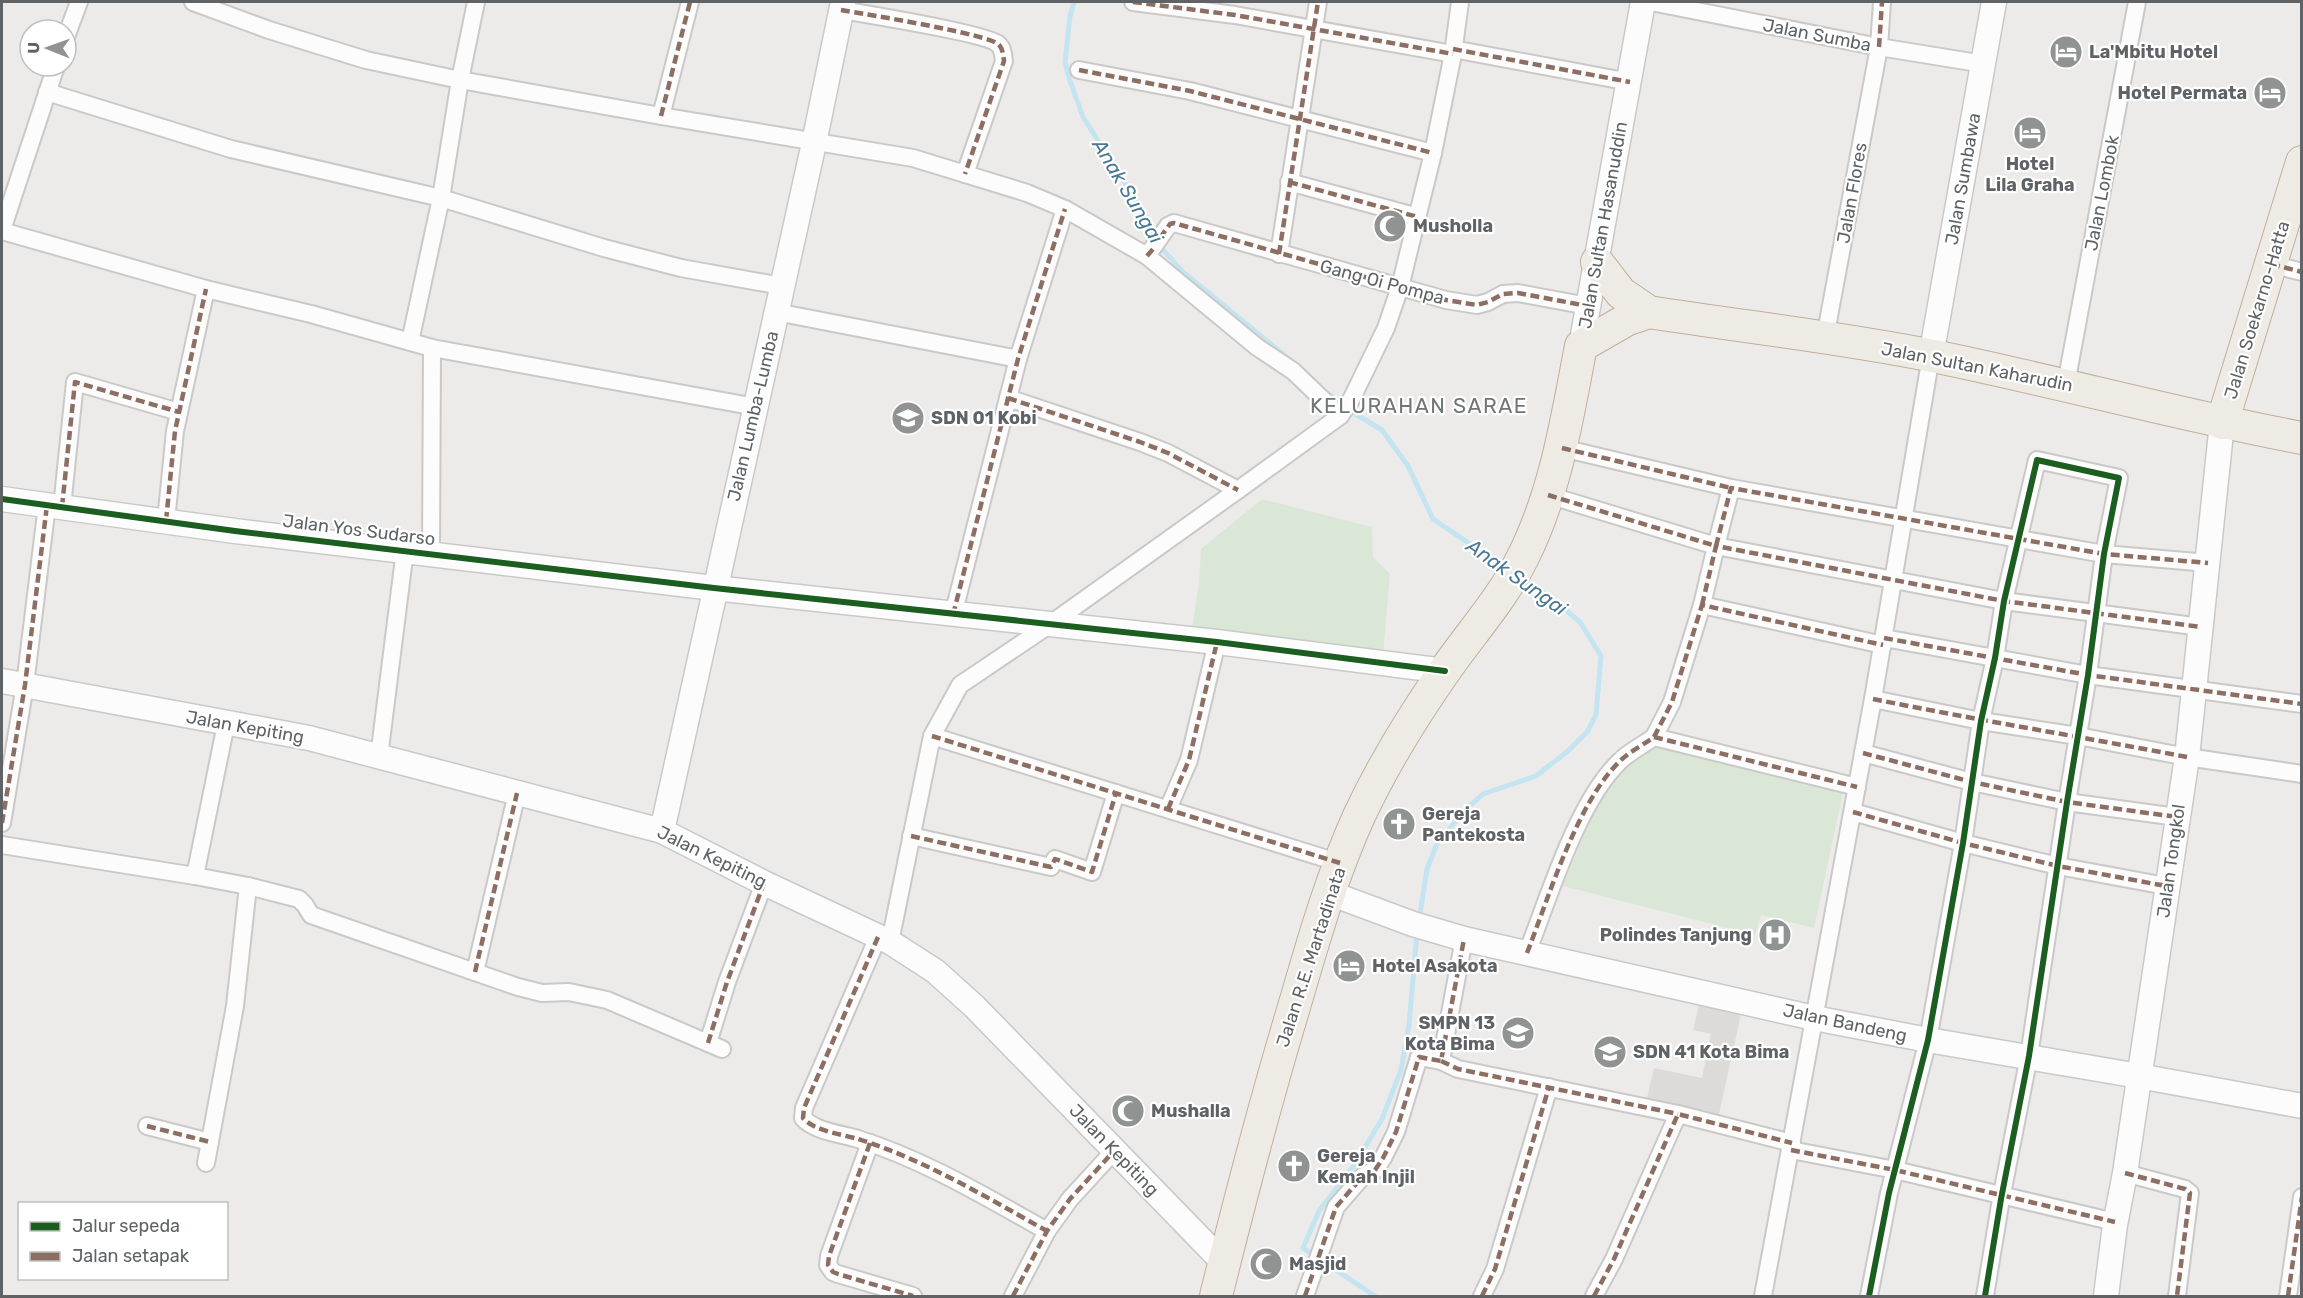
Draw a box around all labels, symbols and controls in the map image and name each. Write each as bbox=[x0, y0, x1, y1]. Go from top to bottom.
street label: Jalan Sumba bbox=[1761, 14, 1873, 56]
north arrow bbox=[18, 18, 78, 78]
hotel icon: La'Mbitu Hotel bbox=[2048, 34, 2084, 70]
place label: La'Mbitu Hotel bbox=[2089, 41, 2218, 63]
text: U bbox=[24, 42, 43, 54]
hotel icon: Hotel Permata bbox=[2252, 75, 2288, 111]
place label: Hotel Permata bbox=[2118, 82, 2247, 104]
street label: Jalan Sumbawa bbox=[1941, 111, 1985, 247]
hotel icon: Hotel Lila Graha bbox=[2012, 115, 2048, 151]
street label: Jalan Sultan Hasanuddin bbox=[1574, 120, 1632, 330]
street label: Jalan Lombok bbox=[2080, 133, 2124, 253]
water label: Anak Sungai bbox=[1087, 134, 1169, 248]
street label: Jalan Flores bbox=[1832, 141, 1872, 245]
place label: Hotel Lila Graha bbox=[1985, 153, 2075, 196]
mosque icon: Musholla bbox=[1372, 208, 1408, 244]
place label: Musholla bbox=[1413, 215, 1493, 237]
street label: Jalan Soekarno-Hatta bbox=[2219, 218, 2295, 402]
street label: Gang Oi Pompa bbox=[1318, 255, 1446, 309]
street label: Jalan Lumba-Lumba bbox=[723, 329, 783, 503]
street label: Jalan Sultan Kaharudin bbox=[1879, 338, 2075, 396]
district label: KELURAHAN SARAE bbox=[1310, 393, 1528, 418]
school or university icon: SDN 01 Kobi bbox=[890, 400, 926, 436]
place label: SDN 01 Kobi bbox=[931, 407, 1037, 429]
street label: Jalan Yos Sudarso bbox=[282, 510, 436, 550]
water label: Anak Sungai bbox=[1461, 533, 1573, 621]
street label: Jalan Kepiting bbox=[184, 706, 306, 748]
place label: Gereja Pantekosta bbox=[1422, 803, 1525, 846]
street label: Jalan Tongkol bbox=[2152, 803, 2190, 919]
church icon: Gereja Pantekosta bbox=[1381, 806, 1417, 842]
street label: Jalan Kepiting bbox=[654, 821, 770, 893]
street label: Jalan R.E. Martadinata bbox=[1272, 864, 1350, 1050]
hospital icon: Polindes Tanjung bbox=[1757, 917, 1793, 953]
place label: Polindes Tanjung bbox=[1600, 924, 1752, 946]
hotel icon: Hotel Asakota bbox=[1331, 948, 1367, 984]
place label: Hotel Asakota bbox=[1372, 955, 1498, 977]
street label: Jalan Bandeng bbox=[1781, 999, 1909, 1047]
place label: SMPN 13 Kota Bima bbox=[1405, 1012, 1495, 1055]
school or university icon: SMPN 13 Kota Bima bbox=[1500, 1015, 1536, 1051]
school or university icon: SDN 41 Kota Bima bbox=[1592, 1034, 1628, 1070]
place label: SDN 41 Kota Bima bbox=[1633, 1041, 1789, 1063]
mosque icon: Mushalla bbox=[1110, 1093, 1146, 1129]
street label: Jalan Kepiting bbox=[1065, 1099, 1163, 1201]
place label: Mushalla bbox=[1151, 1100, 1231, 1122]
place label: Gereja Kemah Injil bbox=[1317, 1145, 1415, 1188]
church icon: Gereja Kemah Injil bbox=[1276, 1148, 1312, 1184]
legend bbox=[18, 1202, 228, 1280]
text: Jalur sepeda bbox=[72, 1215, 180, 1237]
text: Jalan setapak bbox=[72, 1245, 190, 1267]
mosque icon: Masjid bbox=[1248, 1246, 1284, 1282]
place label: Masjid bbox=[1289, 1253, 1346, 1275]

